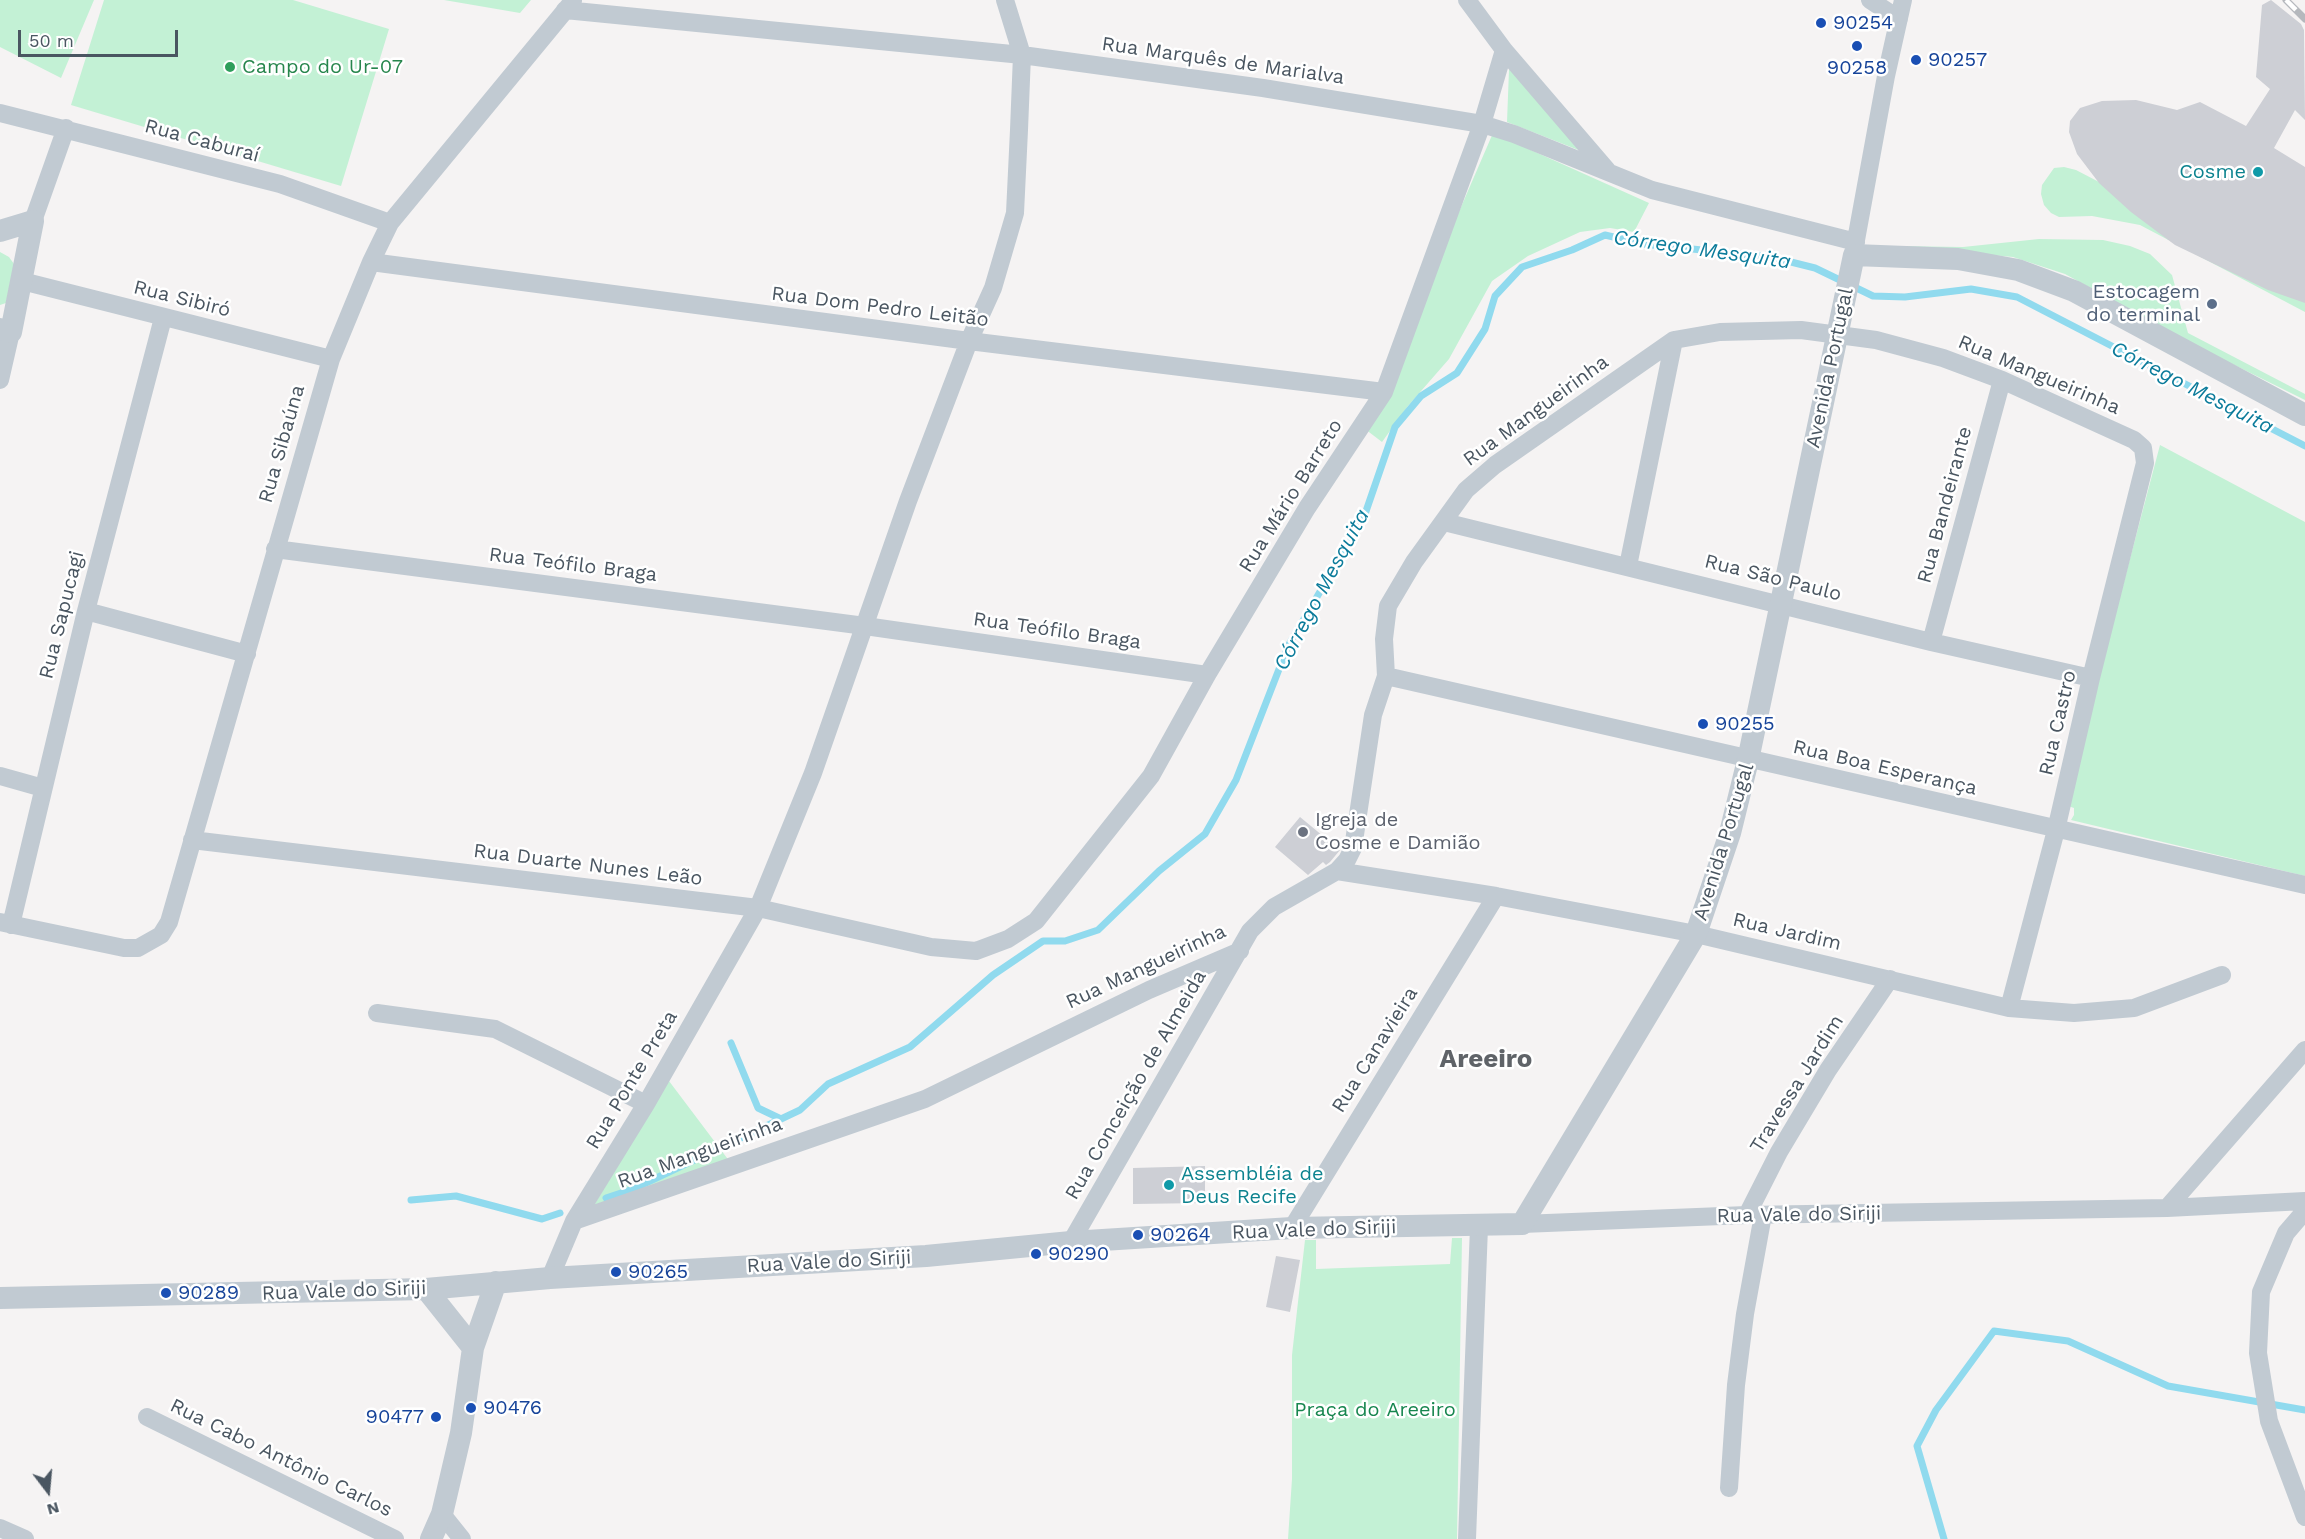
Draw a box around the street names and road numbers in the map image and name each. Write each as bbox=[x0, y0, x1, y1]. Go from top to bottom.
street label: Rua Marquês de Marialva bbox=[1100, 32, 1346, 90]
street label: Rua Caburaí bbox=[142, 114, 262, 168]
street label: Rua Sibiró bbox=[131, 275, 233, 323]
street label: Rua Dom Pedro Leitão bbox=[770, 282, 990, 332]
street label: Avenida Portugal bbox=[1801, 286, 1859, 450]
street label: Rua Mangueirinha bbox=[1954, 330, 2124, 420]
street label: Rua Mangueirinha bbox=[1459, 350, 1613, 472]
street label: Rua Sibaúna bbox=[254, 382, 310, 506]
street label: Rua Mário Barreto bbox=[1234, 415, 1348, 577]
street label: Rua Bandeirante bbox=[1913, 424, 1977, 586]
street label: Rua Teófilo Braga bbox=[488, 543, 658, 587]
street label: Rua Sapucagi bbox=[35, 549, 89, 681]
street label: Rua São Paulo bbox=[1702, 549, 1844, 607]
street label: Rua Teófilo Braga bbox=[972, 607, 1142, 655]
street label: Rua Castro bbox=[2034, 668, 2082, 778]
street label: Rua Boa Esperança bbox=[1791, 735, 1979, 801]
street label: Avenida Portugal bbox=[1689, 760, 1759, 924]
street label: Rua Duarte Nunes Leão bbox=[472, 839, 704, 891]
street label: Rua Jardim bbox=[1730, 908, 1844, 956]
street label: Rua Mangueirinha bbox=[1062, 919, 1230, 1015]
street label: Rua Conceição de Almeida bbox=[1060, 966, 1212, 1204]
street label: Rua Canavieira bbox=[1327, 983, 1423, 1117]
street label: Rua Ponte Preta bbox=[581, 1006, 683, 1154]
street label: Travessa Jardim bbox=[1745, 1011, 1849, 1157]
street label: Rua Mangueirinha bbox=[614, 1112, 786, 1194]
street label: Rua Vale do Siriji bbox=[1716, 1202, 1882, 1228]
street label: Rua Vale do Siriji bbox=[1231, 1215, 1397, 1245]
street label: Rua Vale do Siriji bbox=[746, 1246, 912, 1278]
street label: Rua Vale do Siriji bbox=[261, 1276, 427, 1306]
street label: Rua Cabo Antônio Carlos bbox=[166, 1394, 396, 1522]

